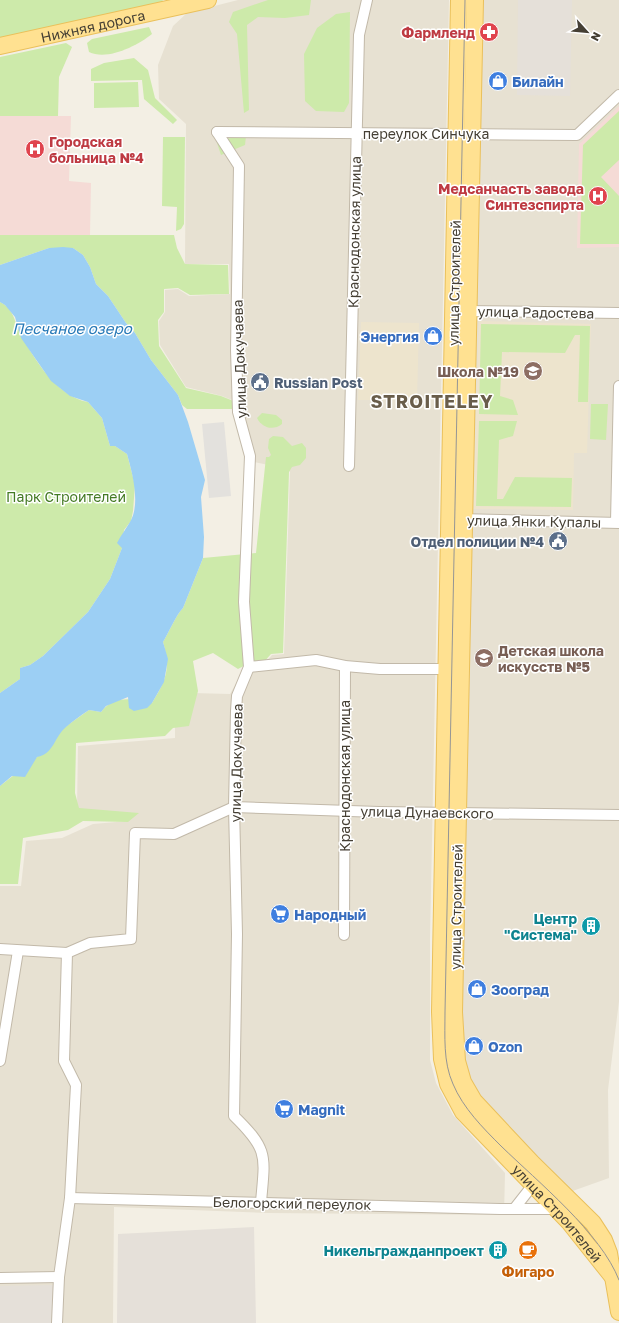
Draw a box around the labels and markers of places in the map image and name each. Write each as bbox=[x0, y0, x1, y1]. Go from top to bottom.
pharmacy icon: Фармленд bbox=[478, 21, 500, 43]
place label: Фармленд bbox=[401, 24, 475, 41]
shop icon: Билайн bbox=[487, 70, 509, 92]
place label: Билайн bbox=[512, 73, 564, 90]
place label: Городская больница №4 bbox=[49, 133, 144, 166]
hospital icon: Городская больница №4 bbox=[24, 138, 46, 160]
place label: Медсанчасть завода Синтезспирта bbox=[438, 180, 584, 213]
hospital icon: Медсанчасть завода Синтезспирта bbox=[587, 185, 609, 207]
shop icon: Энергия bbox=[422, 325, 444, 347]
place label: Энергия bbox=[360, 328, 419, 345]
school or university icon: Школа №19 bbox=[522, 360, 544, 382]
place label: Школа №19 bbox=[437, 363, 519, 380]
public building icon: Russian Post bbox=[249, 371, 271, 393]
place label: Russian Post bbox=[274, 374, 363, 391]
public building icon: Отдел полиции №4 bbox=[547, 530, 569, 552]
place label: Отдел полиции №4 bbox=[411, 533, 544, 550]
place label: Детская школа искусств №5 bbox=[498, 642, 604, 675]
school or university icon: Детская школа искусств №5 bbox=[473, 647, 495, 669]
supermarket icon: Народный bbox=[269, 903, 291, 925]
place label: Народный bbox=[294, 906, 366, 923]
place label: Центр "Система" bbox=[504, 910, 577, 943]
building icon: Центр "Система" bbox=[580, 915, 602, 937]
shop icon: Зооград bbox=[466, 978, 488, 1000]
place label: Зооград bbox=[491, 981, 549, 998]
shop icon: Ozon bbox=[463, 1035, 485, 1057]
place label: Ozon bbox=[488, 1038, 523, 1055]
supermarket icon: Magnit bbox=[273, 1098, 295, 1120]
place label: Magnit bbox=[298, 1101, 345, 1118]
building icon: Никельгражданпроект bbox=[487, 1239, 509, 1261]
cafe icon: Фигаро bbox=[517, 1239, 539, 1261]
place label: Никельгражданпроект bbox=[323, 1242, 484, 1259]
place label: Фигаро bbox=[502, 1263, 554, 1280]

